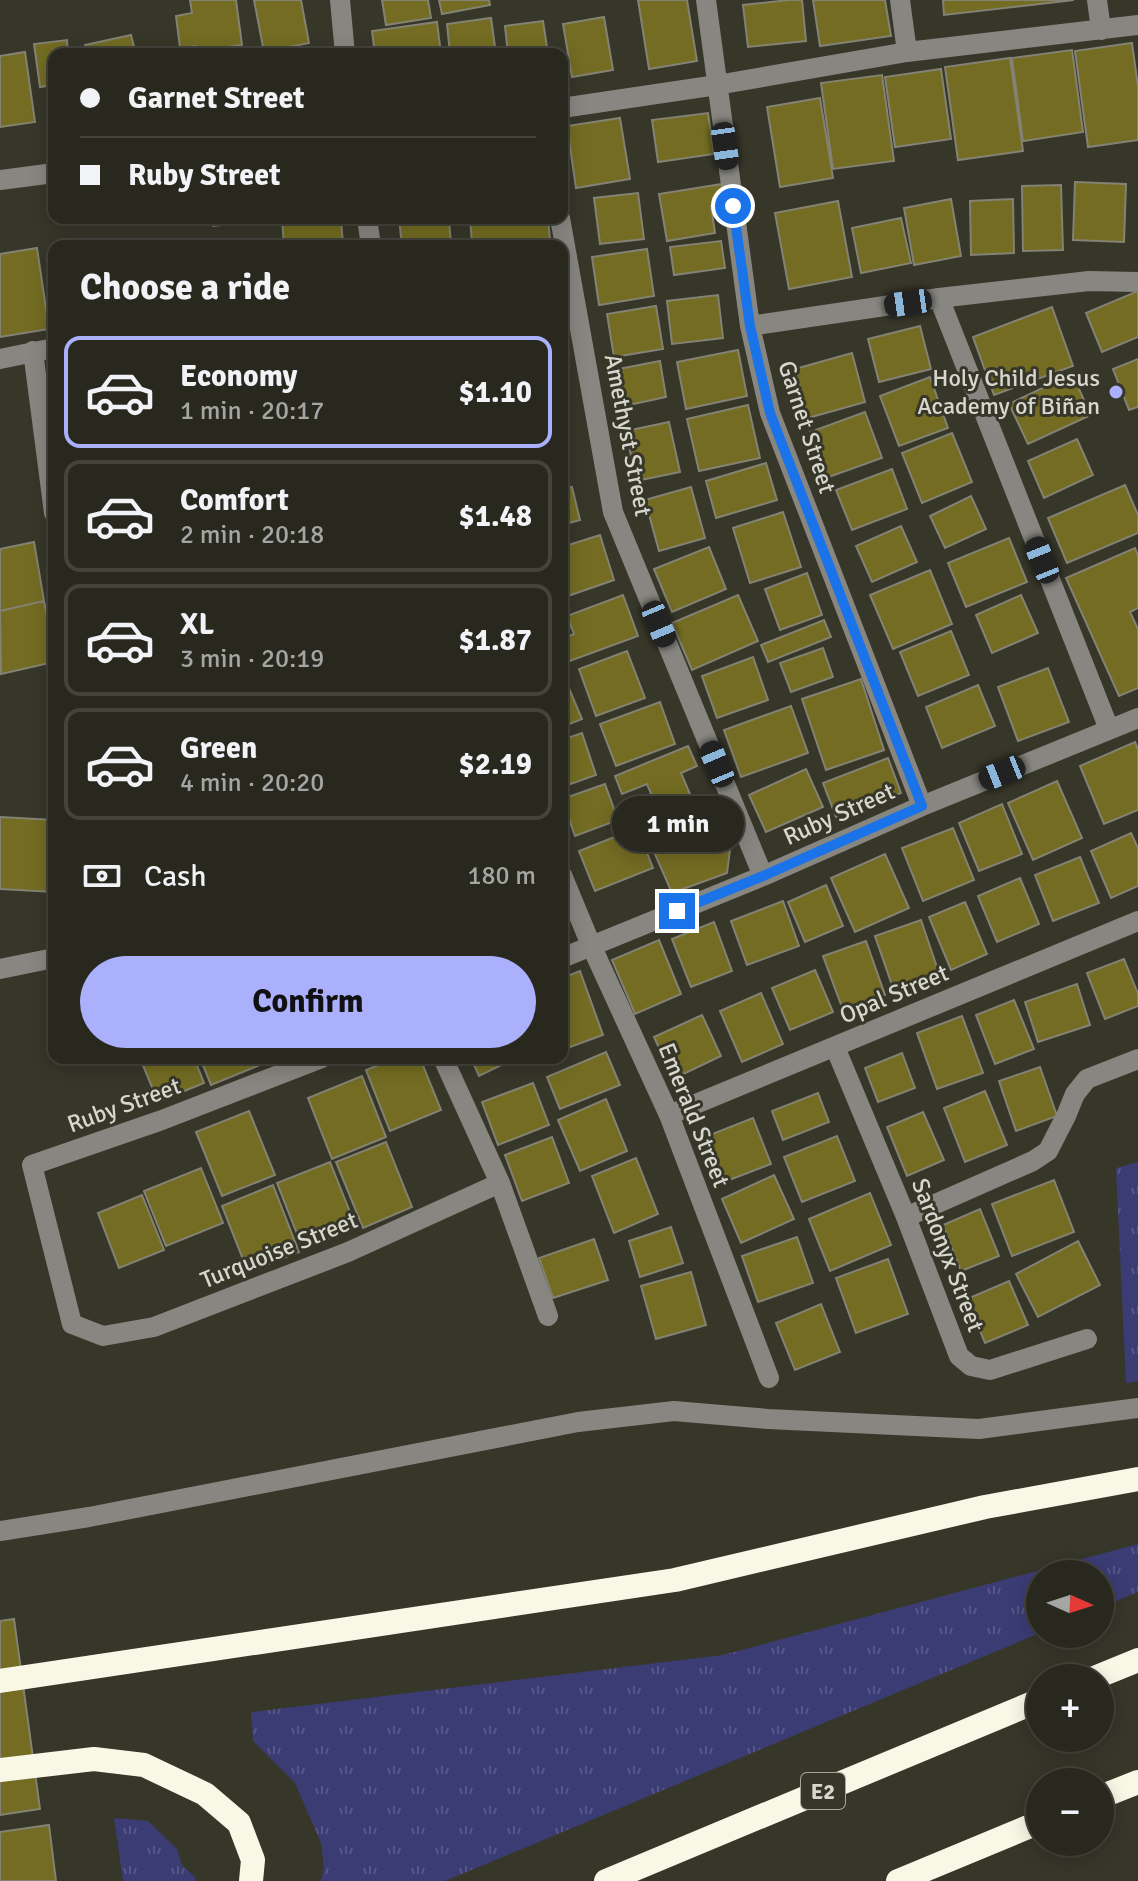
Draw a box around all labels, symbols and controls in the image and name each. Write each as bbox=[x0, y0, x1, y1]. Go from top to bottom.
text: Garnet Street bbox=[128, 80, 305, 117]
car bbox=[710, 121, 740, 171]
text: Ruby Street bbox=[128, 157, 280, 194]
route start bbox=[715, 188, 751, 224]
text: Choose a ride bbox=[80, 265, 290, 310]
car bbox=[883, 288, 933, 318]
street label: Amethyst Street bbox=[598, 351, 658, 519]
icon: car bbox=[84, 356, 156, 428]
street label: Garnet Street bbox=[771, 357, 843, 497]
text: Economy bbox=[180, 358, 297, 395]
place label: Holy Child Jesus Academy of Biñan bbox=[917, 363, 1100, 421]
text: $1.10 bbox=[459, 374, 532, 411]
marker: Holy Child Jesus Academy of Biñan bbox=[1107, 383, 1125, 401]
text: 1 min · 20:17 bbox=[180, 395, 324, 427]
icon: car bbox=[84, 480, 156, 552]
text: Comfort bbox=[180, 482, 289, 519]
text: $1.48 bbox=[459, 498, 532, 535]
text: 2 min · 20:18 bbox=[180, 519, 324, 551]
car bbox=[1022, 533, 1062, 587]
car bbox=[639, 597, 679, 651]
icon: car bbox=[84, 604, 156, 676]
text: XL bbox=[180, 606, 214, 643]
text: $1.87 bbox=[459, 622, 532, 659]
text: 3 min · 20:19 bbox=[180, 643, 324, 675]
icon: car bbox=[84, 728, 156, 800]
text: Green bbox=[180, 730, 257, 767]
car bbox=[697, 737, 737, 791]
text: $2.19 bbox=[459, 746, 532, 783]
car bbox=[975, 753, 1029, 793]
text: 4 min · 20:20 bbox=[180, 767, 324, 799]
street label: Ruby Street bbox=[779, 776, 899, 852]
callout: 1 min bbox=[611, 795, 743, 851]
text: 1 min bbox=[647, 808, 709, 840]
icon: cash bbox=[80, 854, 124, 898]
text: Cash bbox=[144, 858, 207, 895]
text: 180 m bbox=[467, 860, 536, 892]
route end bbox=[659, 893, 695, 929]
button: Confirm bbox=[80, 956, 536, 1048]
street label: Opal Street bbox=[835, 958, 953, 1030]
street label: Emerald Street bbox=[651, 1038, 737, 1192]
street label: Ruby Street bbox=[63, 1071, 185, 1139]
street label: Sardonyx Street bbox=[905, 1174, 991, 1336]
street label: Turquoise Street bbox=[196, 1205, 362, 1295]
north arrow bbox=[1026, 1560, 1114, 1648]
map controls bbox=[1026, 1560, 1114, 1856]
button: + bbox=[1026, 1664, 1114, 1752]
button: − bbox=[1026, 1768, 1114, 1856]
road number: E2 bbox=[801, 1773, 845, 1809]

